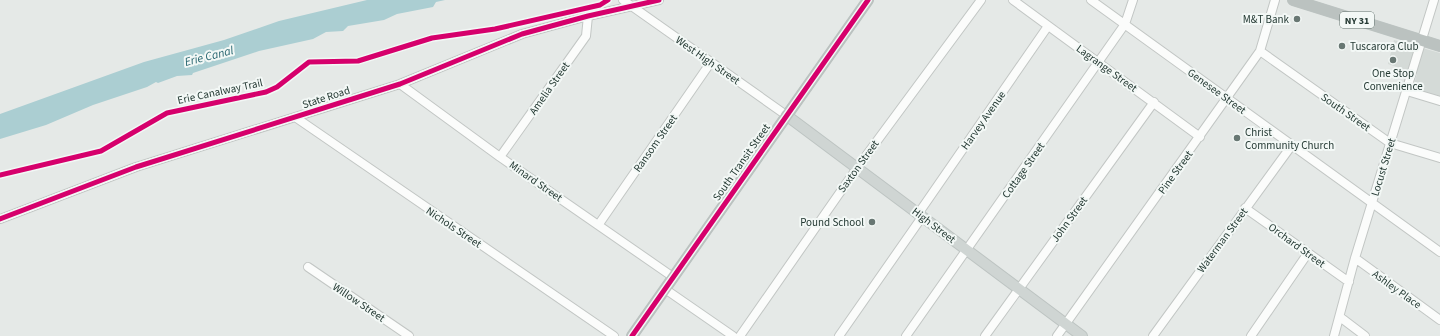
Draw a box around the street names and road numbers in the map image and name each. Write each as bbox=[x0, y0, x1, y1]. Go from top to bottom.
road number: NY 31 bbox=[1340, 12, 1374, 28]
street label: West High Street bbox=[672, 33, 743, 88]
street label: Lagrange Street bbox=[1073, 41, 1141, 96]
street label: Amelia Street bbox=[526, 59, 573, 118]
street label: Genesee Street bbox=[1184, 65, 1249, 118]
street label: Erie Canalway Trail bbox=[176, 75, 264, 108]
street label: State Road bbox=[300, 83, 352, 112]
street label: Harvey Avenue bbox=[958, 87, 1010, 153]
street label: South Street bbox=[1318, 90, 1374, 135]
street label: Ransom Street bbox=[630, 111, 681, 175]
street label: South Transit Street bbox=[709, 120, 774, 204]
street label: Locust Street bbox=[1368, 136, 1400, 198]
street label: Saxton Street bbox=[834, 137, 883, 196]
street label: Cottage Street bbox=[999, 139, 1048, 201]
street label: Pine Street bbox=[1155, 147, 1196, 197]
street label: Minard Street bbox=[506, 158, 566, 205]
street label: John Street bbox=[1048, 193, 1091, 245]
street label: Nichols Street bbox=[423, 203, 485, 252]
street label: High Street bbox=[909, 204, 959, 247]
street label: Waterman Street bbox=[1194, 204, 1251, 276]
street label: Orchard Street bbox=[1265, 220, 1328, 271]
street label: Ashley Place bbox=[1369, 266, 1425, 313]
street label: Willow Street bbox=[329, 279, 388, 326]

